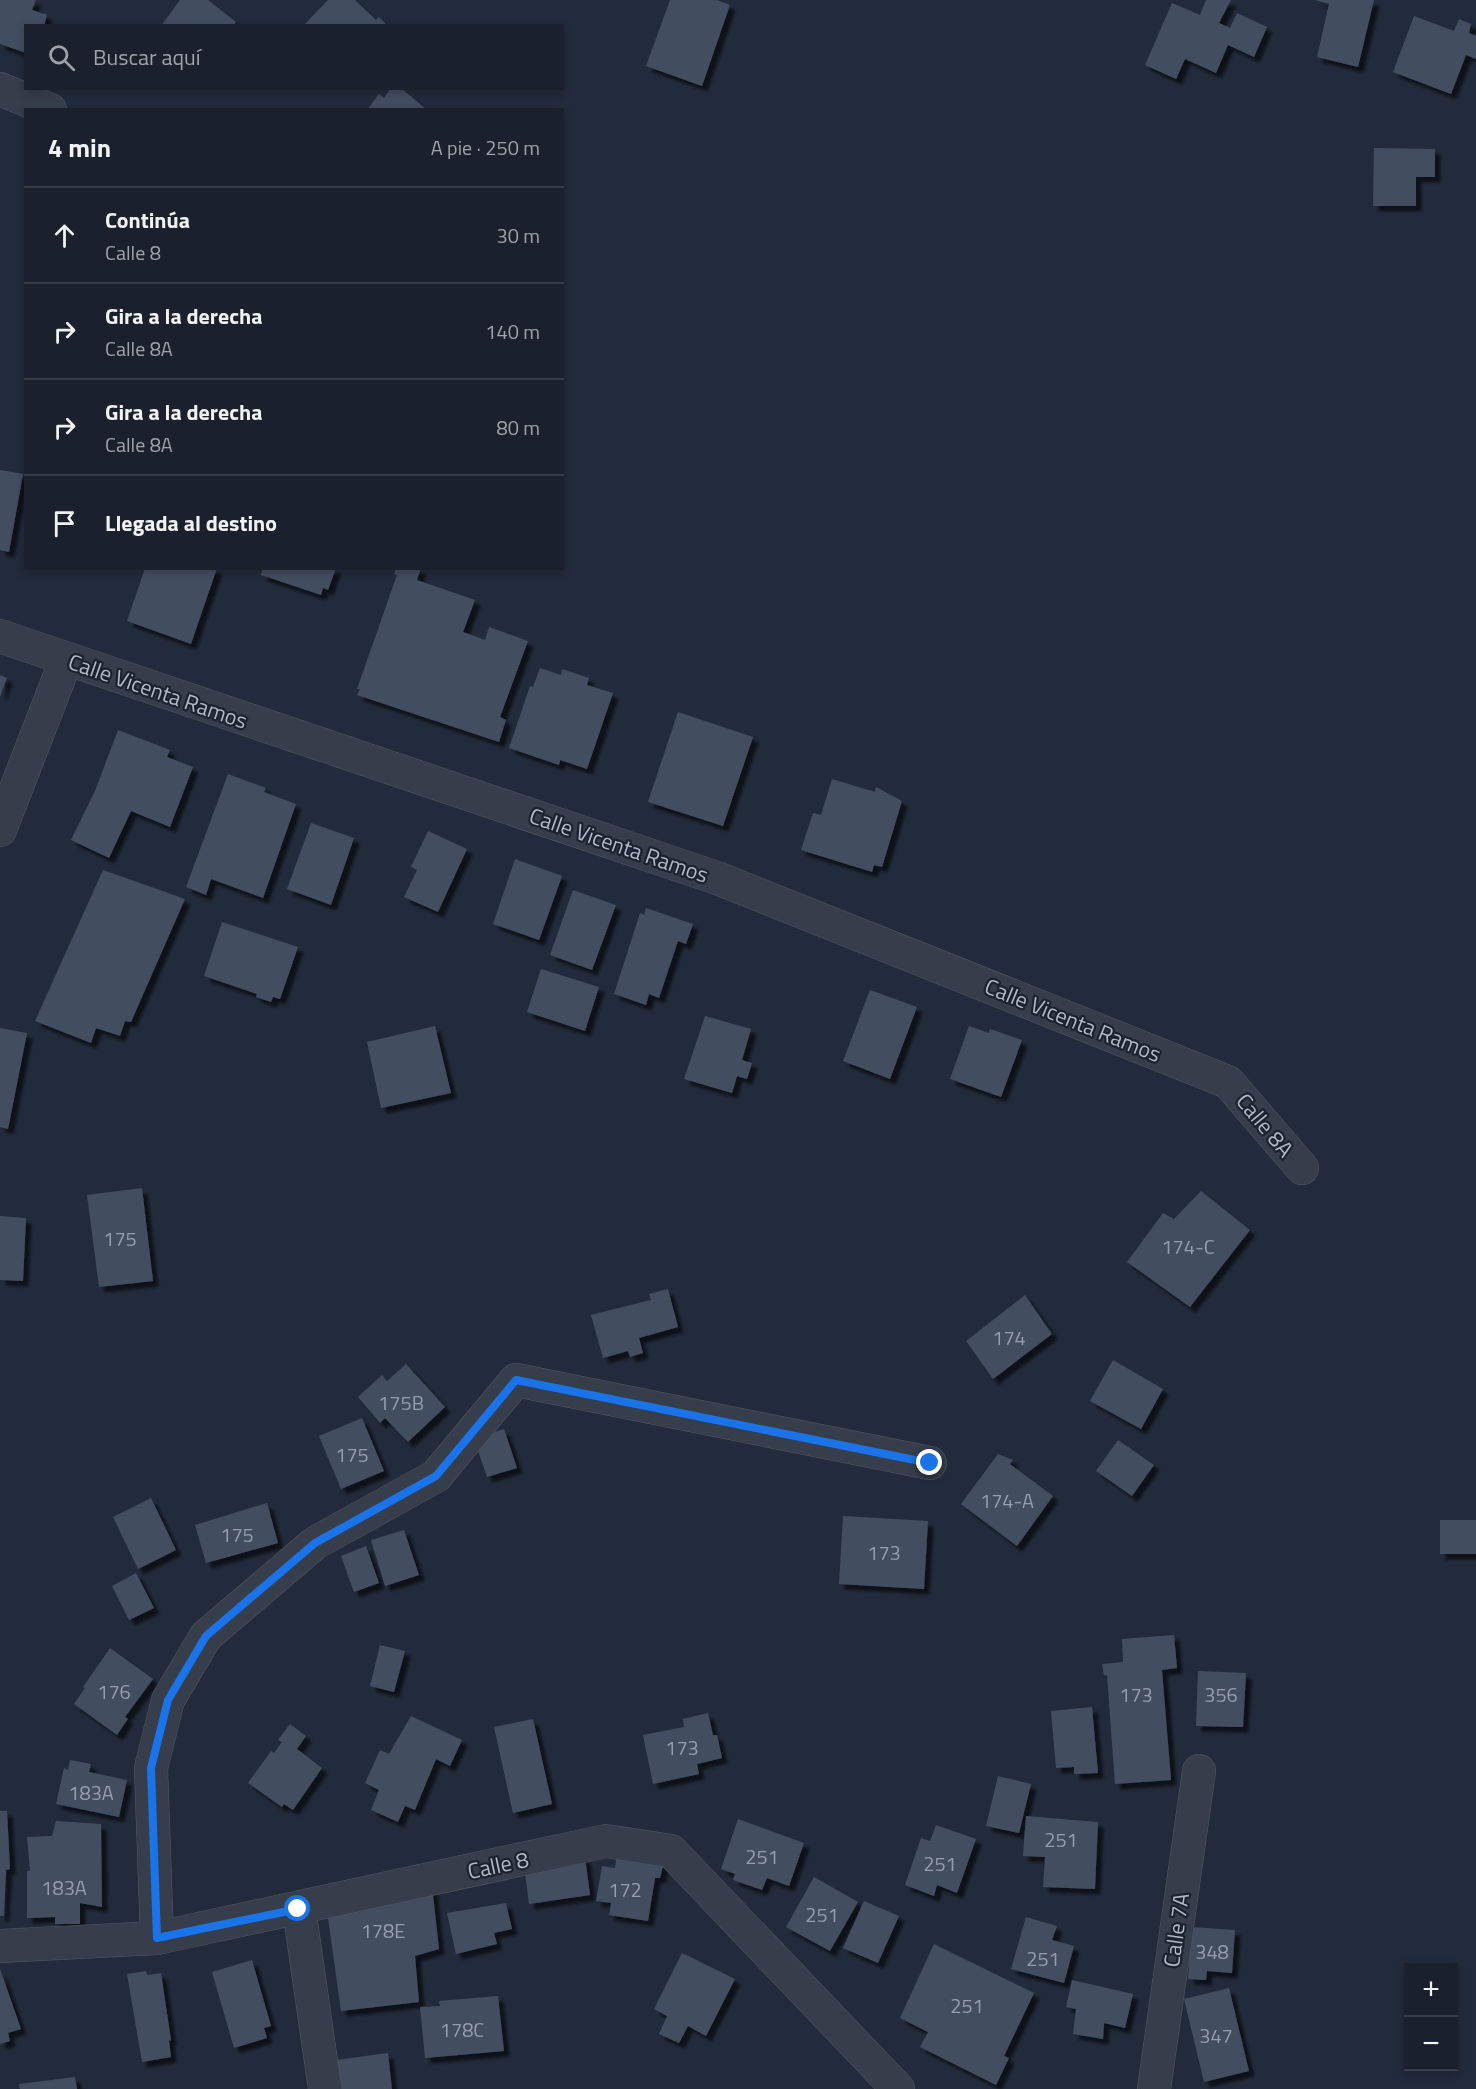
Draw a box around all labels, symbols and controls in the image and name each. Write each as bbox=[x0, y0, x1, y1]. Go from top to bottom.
search box bbox=[24, 24, 564, 90]
text: Buscar aquí bbox=[93, 40, 201, 74]
icon: search bbox=[45, 41, 78, 74]
text: 4 min bbox=[48, 128, 111, 167]
text: A pie · 250 m bbox=[431, 132, 540, 163]
text: Continúa bbox=[105, 203, 190, 237]
icon: ahead bbox=[48, 219, 81, 252]
text: 30 m bbox=[496, 220, 540, 251]
text: Calle 8 bbox=[105, 237, 161, 268]
text: Gira a la derecha bbox=[105, 299, 262, 333]
icon: right bbox=[48, 315, 81, 348]
text: 140 m bbox=[485, 316, 540, 347]
text: Calle 8A bbox=[105, 333, 173, 364]
text: Gira a la derecha bbox=[105, 395, 262, 429]
icon: right bbox=[48, 411, 81, 444]
text: 80 m bbox=[496, 412, 540, 443]
text: Calle 8A bbox=[105, 429, 173, 460]
text: Llegada al destino bbox=[105, 506, 277, 540]
icon: arrive bbox=[48, 507, 81, 540]
street label: Calle Vicenta Ramos bbox=[64, 644, 252, 738]
street label: Calle Vicenta Ramos bbox=[525, 798, 713, 892]
street label: Calle Vicenta Ramos bbox=[980, 969, 1166, 1071]
street label: Calle 8A bbox=[1228, 1086, 1302, 1164]
house number: 175 bbox=[103, 1223, 137, 1254]
house number: 174-C bbox=[1161, 1231, 1215, 1262]
house number: 174 bbox=[992, 1322, 1026, 1353]
house number: 175B bbox=[378, 1387, 424, 1418]
house number: 175 bbox=[335, 1439, 369, 1470]
route end bbox=[916, 1449, 942, 1475]
house number: 174-A bbox=[980, 1485, 1034, 1516]
house number: 175 bbox=[220, 1519, 254, 1550]
house number: 173 bbox=[867, 1537, 901, 1568]
house number: 176 bbox=[97, 1676, 131, 1707]
house number: 173 bbox=[1119, 1679, 1153, 1710]
house number: 356 bbox=[1204, 1679, 1238, 1710]
house number: 173 bbox=[665, 1732, 699, 1763]
house number: 183A bbox=[68, 1777, 114, 1808]
house number: 251 bbox=[1044, 1824, 1078, 1855]
house number: 251 bbox=[745, 1841, 779, 1872]
street label: Calle 8 bbox=[464, 1842, 532, 1888]
house number: 251 bbox=[923, 1848, 957, 1879]
house number: 183A bbox=[41, 1872, 87, 1903]
house number: 172 bbox=[608, 1874, 642, 1905]
street label: Calle 7A bbox=[1154, 1891, 1198, 1969]
route start bbox=[284, 1895, 310, 1921]
house number: 251 bbox=[805, 1899, 839, 1930]
house number: 178E bbox=[361, 1915, 405, 1946]
house number: 348 bbox=[1195, 1936, 1229, 1967]
house number: 251 bbox=[1026, 1943, 1060, 1974]
map controls bbox=[1404, 1963, 1458, 2071]
button: + bbox=[1404, 1963, 1458, 2017]
house number: 251 bbox=[950, 1990, 984, 2021]
house number: 178C bbox=[440, 2014, 484, 2045]
button: − bbox=[1404, 2017, 1458, 2071]
house number: 347 bbox=[1199, 2020, 1233, 2051]

